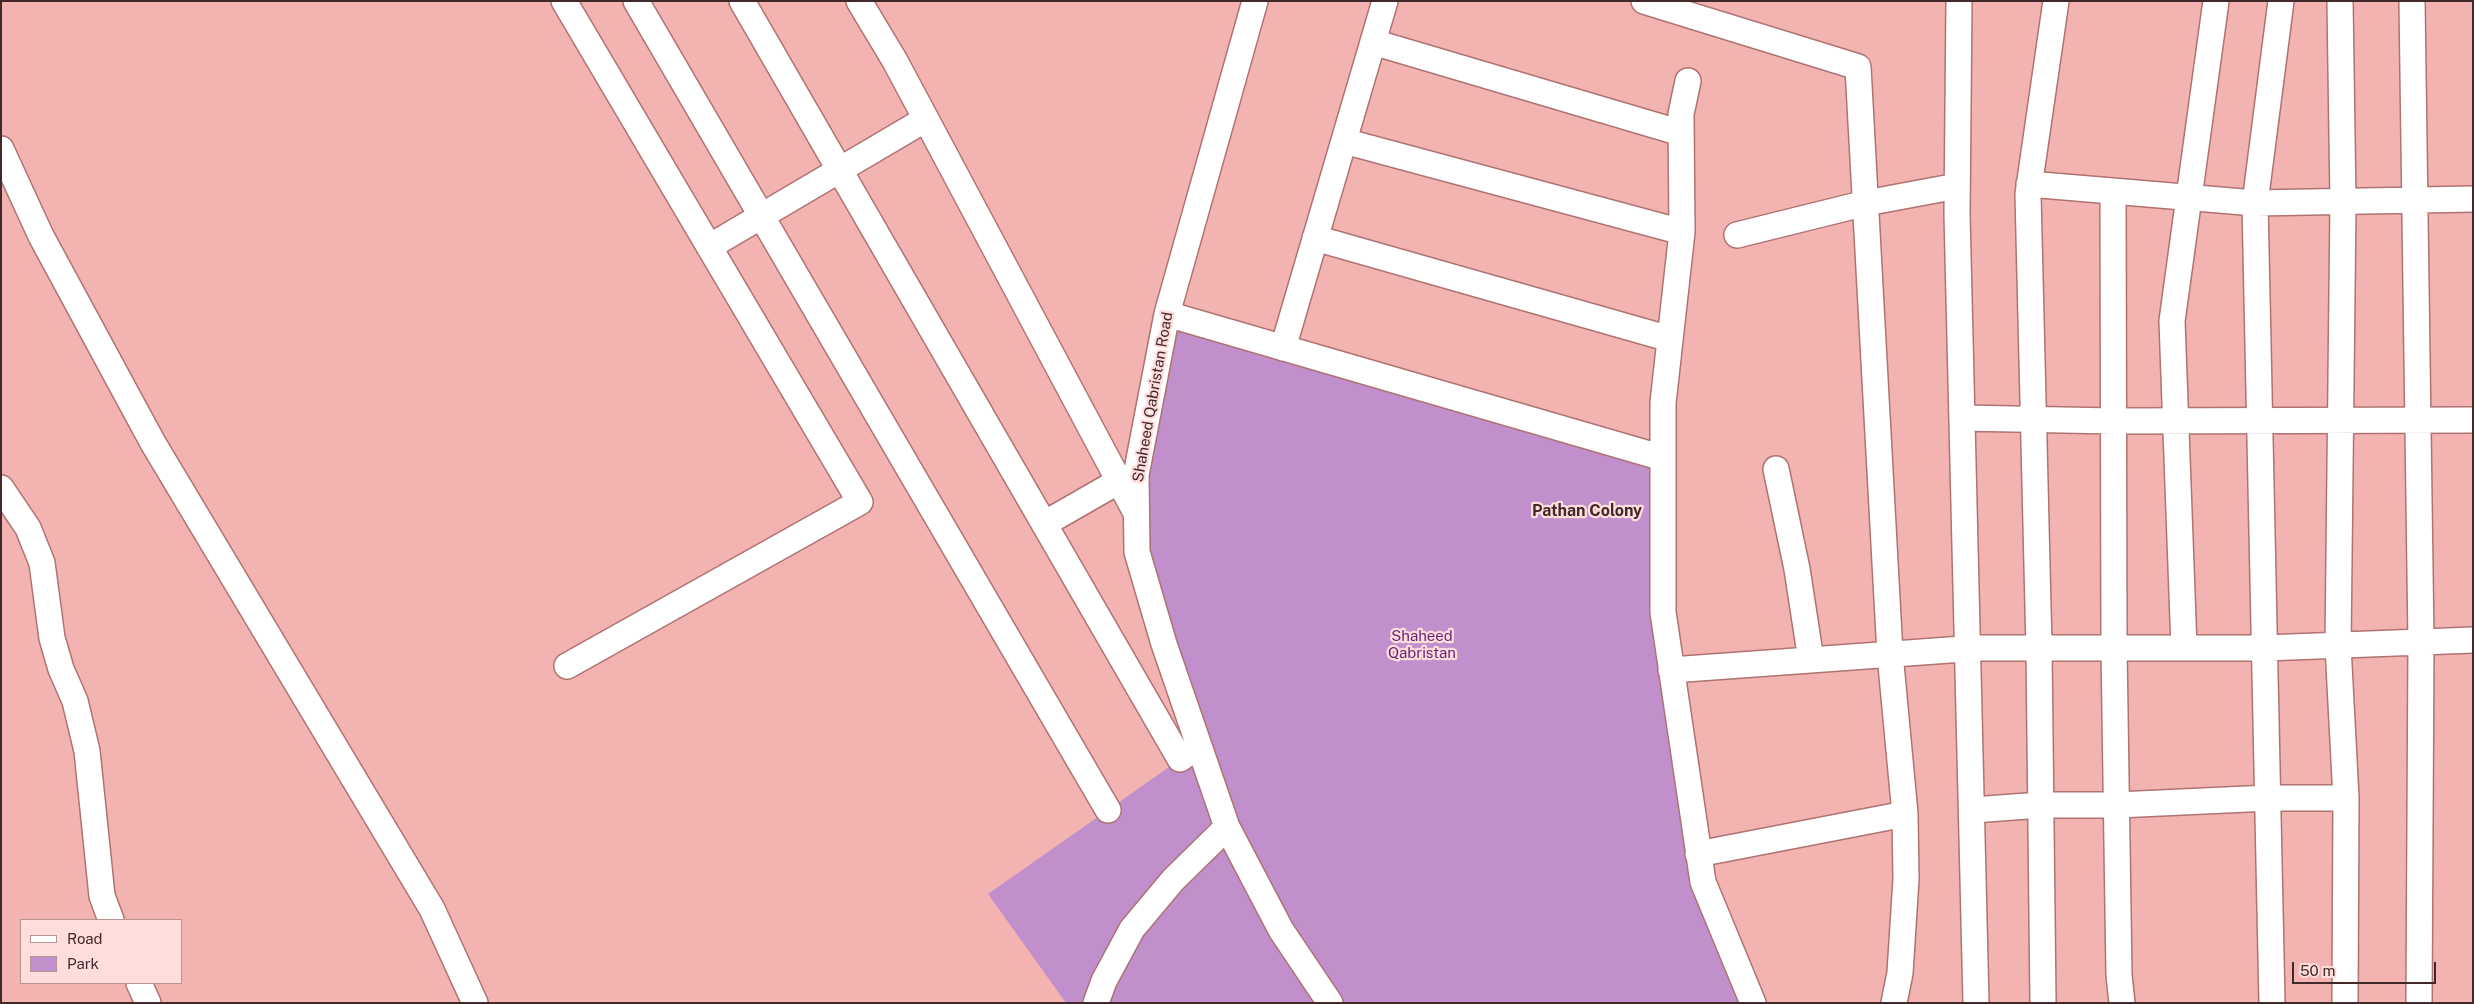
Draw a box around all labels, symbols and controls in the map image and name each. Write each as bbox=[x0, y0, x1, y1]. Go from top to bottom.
street label: Shaheed Qabristan Road bbox=[1129, 311, 1177, 483]
district label: Pathan Colony bbox=[1532, 501, 1642, 521]
park label: Shaheed Qabristan bbox=[1388, 627, 1456, 662]
legend bbox=[20, 919, 182, 984]
text: Road bbox=[67, 930, 103, 947]
scale bar bbox=[2294, 952, 2438, 984]
text: Park bbox=[67, 955, 99, 972]
text: 50 m bbox=[2300, 962, 2335, 979]

